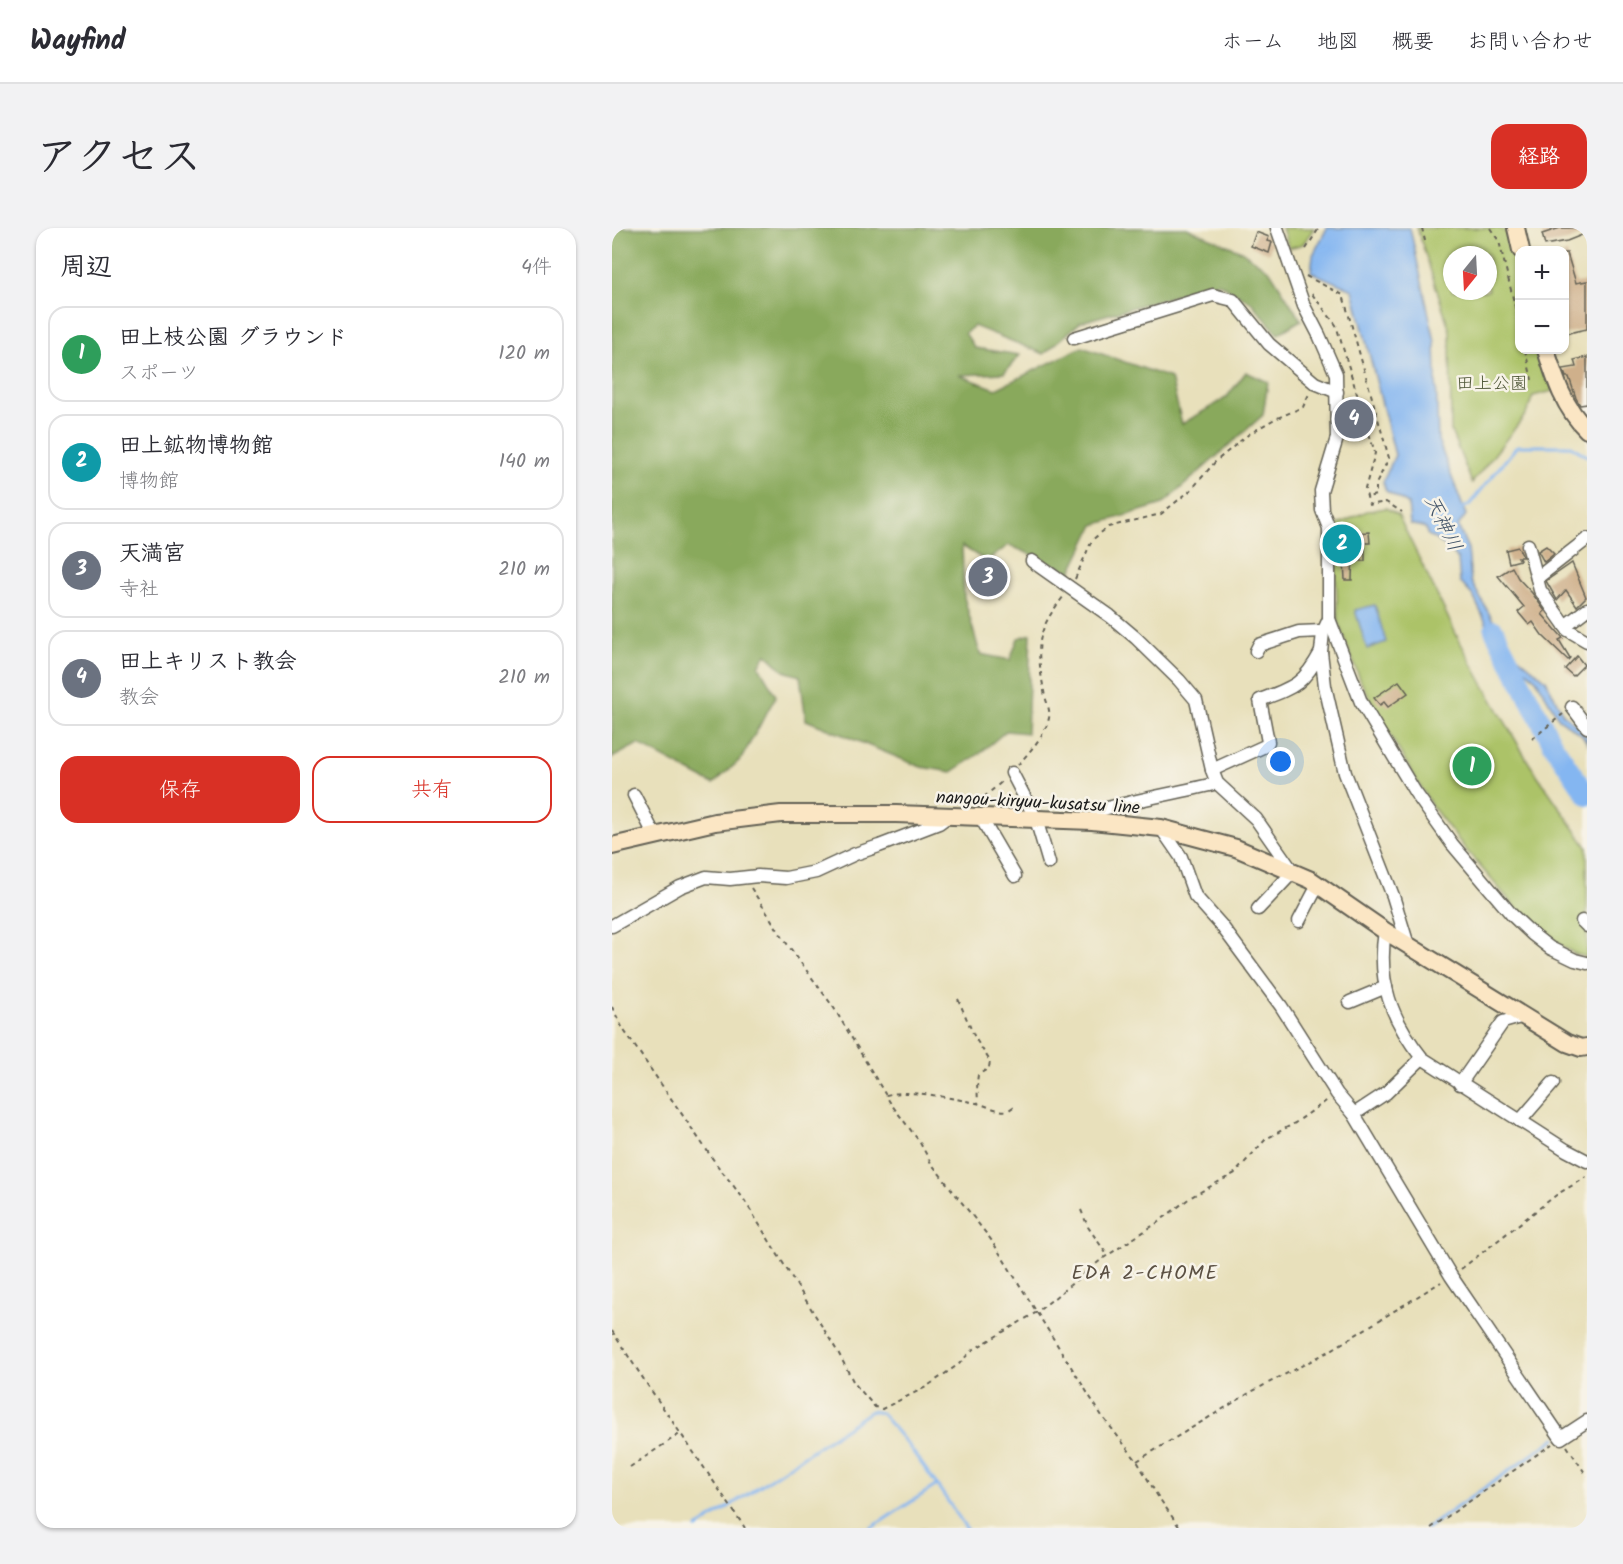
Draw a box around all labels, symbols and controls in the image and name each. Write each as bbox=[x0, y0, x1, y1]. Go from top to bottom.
text: Wayfind bbox=[30, 19, 126, 64]
text: ホーム bbox=[1222, 26, 1284, 59]
text: 地図 bbox=[1317, 26, 1359, 59]
text: 概要 bbox=[1392, 26, 1434, 59]
text: お問い合わせ bbox=[1467, 26, 1593, 59]
button: 経路 bbox=[1491, 124, 1587, 189]
text: アクセス bbox=[36, 125, 201, 192]
north arrow bbox=[1443, 246, 1497, 300]
map controls bbox=[1515, 246, 1569, 354]
button: + bbox=[1515, 246, 1569, 300]
text: 周辺 bbox=[60, 247, 112, 289]
text: 4件 bbox=[521, 252, 552, 284]
button: − bbox=[1515, 300, 1569, 354]
text: 田上枝公園 グラウンド bbox=[119, 321, 347, 356]
text: 1 bbox=[78, 338, 85, 370]
text: 120 m bbox=[498, 338, 550, 370]
text: スポーツ bbox=[119, 358, 199, 390]
park label: 田上公園 bbox=[1456, 370, 1528, 399]
pin: 4 bbox=[1334, 396, 1374, 441]
text: 田上鉱物博物館 bbox=[119, 429, 273, 464]
text: 2 bbox=[76, 446, 87, 478]
text: 140 m bbox=[499, 446, 550, 478]
text: 博物館 bbox=[119, 466, 179, 498]
water label: 天神川 bbox=[1415, 490, 1470, 558]
pin: 2 bbox=[1322, 522, 1362, 566]
text: 天満宮 bbox=[119, 537, 185, 572]
text: 3 bbox=[76, 554, 87, 586]
text: 210 m bbox=[498, 554, 550, 586]
pin: 3 bbox=[968, 554, 1007, 600]
text: 寺社 bbox=[119, 574, 159, 606]
text: 田上キリスト教会 bbox=[119, 645, 297, 680]
text: 4 bbox=[76, 662, 87, 694]
text: 210 m bbox=[498, 662, 550, 694]
text: 教会 bbox=[119, 682, 159, 714]
pin: 1 bbox=[1452, 744, 1492, 788]
your location bbox=[1266, 747, 1295, 776]
button: 保存 bbox=[60, 756, 300, 823]
button: 共有 bbox=[312, 756, 552, 823]
street label: nangou-kiryuu-kusatsu line bbox=[935, 784, 1141, 823]
district label: EDA 2-CHOME bbox=[1071, 1258, 1219, 1290]

